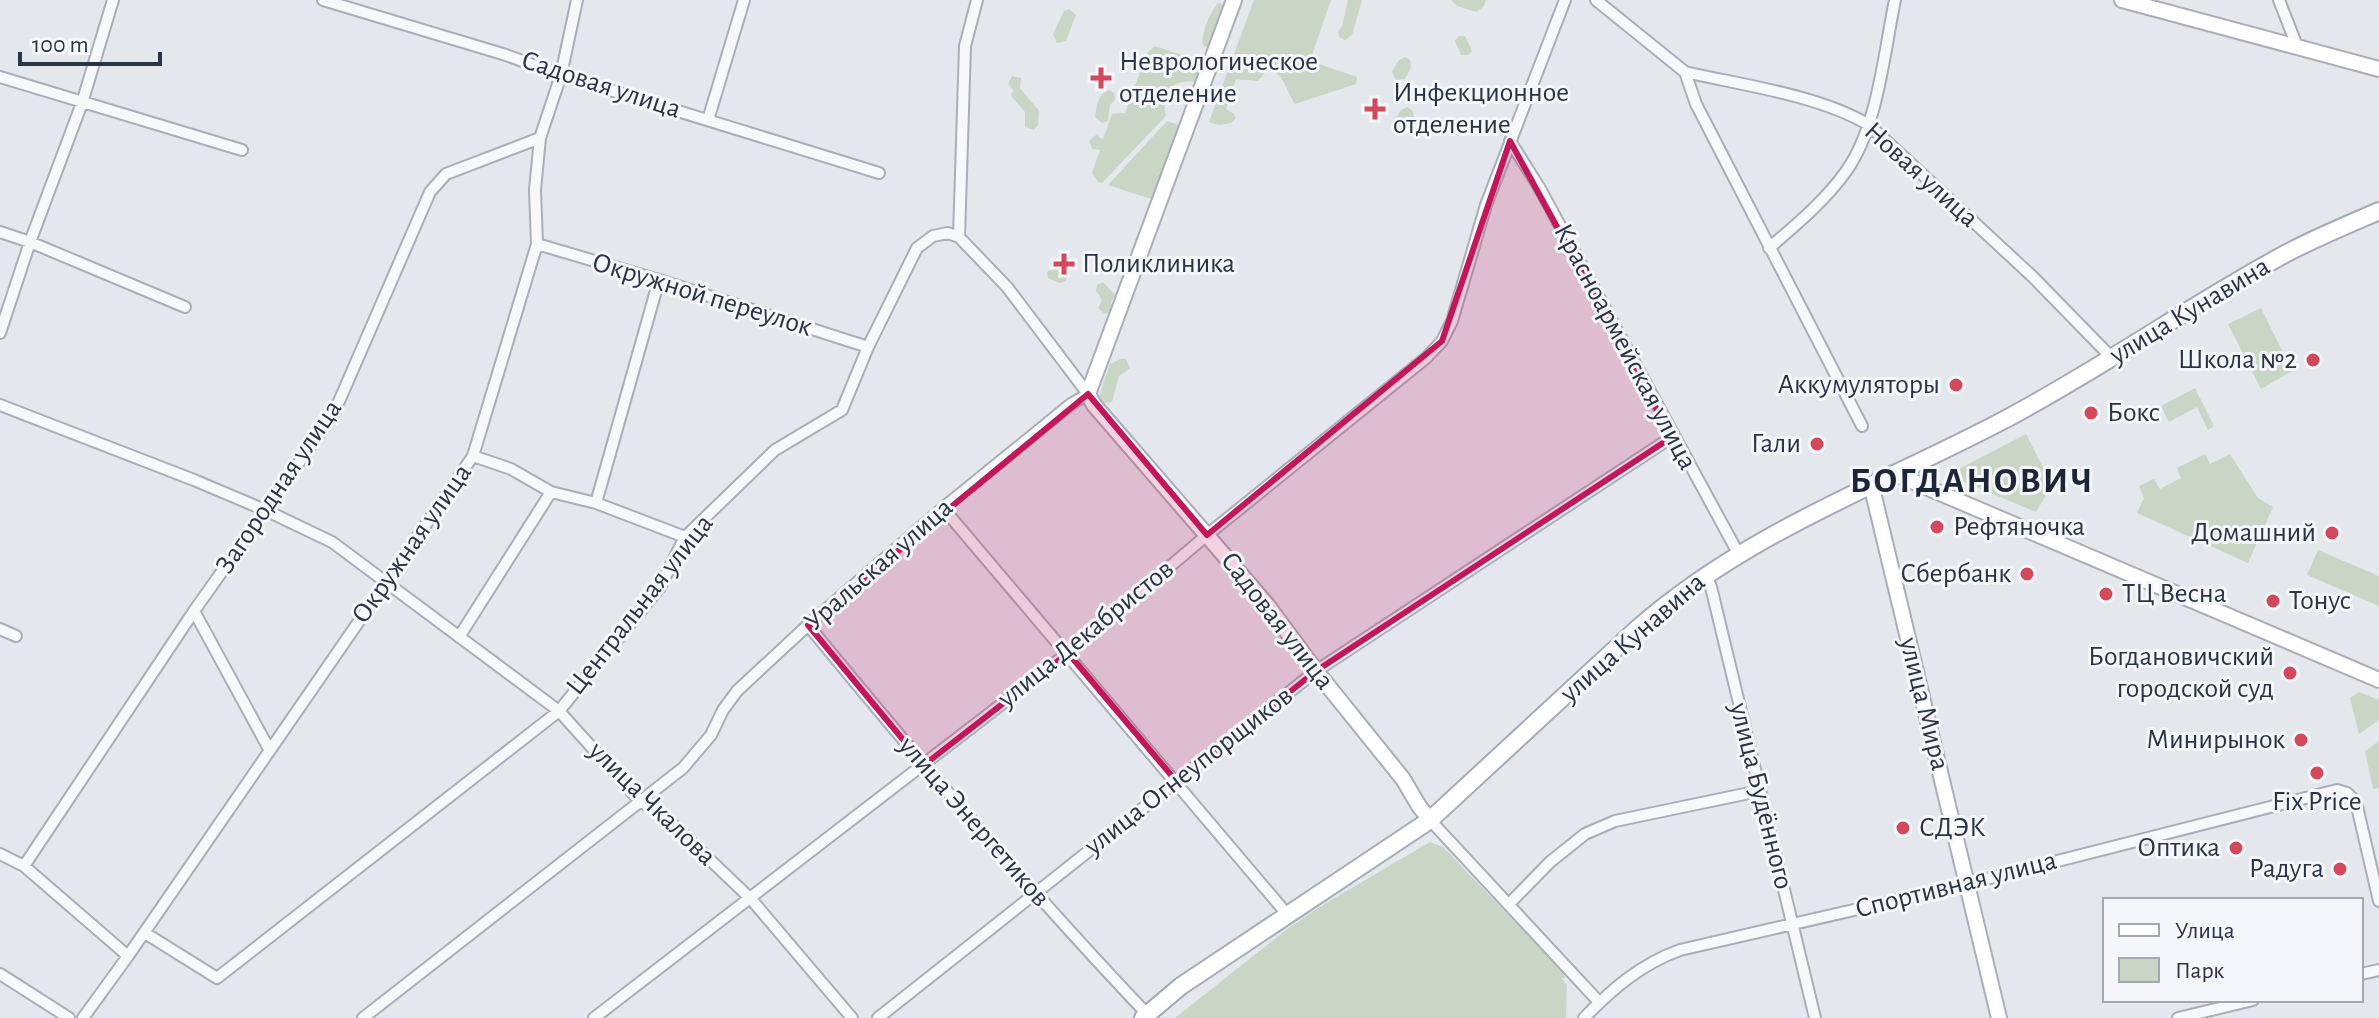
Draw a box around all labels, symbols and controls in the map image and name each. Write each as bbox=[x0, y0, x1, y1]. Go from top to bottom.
scale bar bbox=[20, 16, 160, 66]
text: 100 m bbox=[32, 33, 89, 57]
street label: Садовая улица bbox=[518, 46, 684, 124]
place label: Неврологическое отделение bbox=[1119, 48, 1318, 108]
marker: Неврологическое отделение bbox=[1090, 67, 1112, 89]
place label: Инфекционное отделение bbox=[1393, 79, 1569, 139]
marker: Инфекционное отделение bbox=[1364, 98, 1386, 120]
street label: Новая улица bbox=[1859, 117, 1983, 233]
street label: Красноармейская улица bbox=[1548, 219, 1702, 475]
street label: Окружной переулок bbox=[589, 248, 815, 342]
place label: Поликлиника bbox=[1082, 250, 1235, 278]
street label: улица Кунавина bbox=[2104, 252, 2275, 370]
marker: Поликлиника bbox=[1053, 253, 1075, 275]
place label: Школа №2 bbox=[2178, 346, 2297, 374]
marker: Школа №2 bbox=[2304, 351, 2322, 369]
place label: Аккумуляторы bbox=[1778, 371, 1940, 399]
marker: Аккумуляторы bbox=[1947, 376, 1965, 394]
street label: Загородная улица bbox=[211, 395, 347, 579]
place label: Бокс bbox=[2107, 399, 2160, 427]
marker: Бокс bbox=[2082, 404, 2100, 422]
place label: Гали bbox=[1751, 430, 1801, 458]
marker: Гали bbox=[1808, 435, 1826, 453]
street label: Окружная улица bbox=[347, 459, 477, 629]
district label: БОГДАНОВИЧ bbox=[1850, 463, 2094, 499]
street label: Уральская улица bbox=[800, 493, 959, 637]
street label: Центральная улица bbox=[561, 509, 719, 700]
place label: Рефтяночка bbox=[1953, 513, 2085, 541]
marker: Рефтяночка bbox=[1928, 518, 1946, 536]
place label: Домашний bbox=[2191, 519, 2316, 547]
marker: Домашний bbox=[2323, 524, 2341, 542]
street label: Садовая улица bbox=[1215, 547, 1339, 695]
street label: улица Декабристов bbox=[992, 555, 1179, 714]
place label: Сбербанк bbox=[1900, 560, 2011, 588]
marker: Сбербанк bbox=[2018, 565, 2036, 583]
street label: улица Кунавина bbox=[1555, 568, 1711, 709]
place label: ТЦ Весна bbox=[2122, 580, 2227, 608]
marker: ТЦ Весна bbox=[2097, 585, 2115, 603]
place label: Тонус bbox=[2289, 587, 2351, 615]
marker: Тонус bbox=[2264, 592, 2282, 610]
street label: улица Мира bbox=[1894, 634, 1954, 773]
place label: Богдановичский городской суд bbox=[2088, 643, 2274, 703]
marker: Богдановичский городской суд bbox=[2281, 664, 2299, 682]
street label: улица Огнеупорщиков bbox=[1079, 681, 1298, 861]
street label: улица Будённого bbox=[1724, 699, 1798, 892]
place label: Минирынок bbox=[2146, 726, 2285, 754]
street label: улица Энергетиков bbox=[892, 731, 1055, 912]
marker: Минирынок bbox=[2292, 731, 2310, 749]
street label: улица Чкалова bbox=[582, 736, 721, 871]
marker: Fix Price bbox=[2308, 764, 2326, 782]
place label: Fix Price bbox=[2272, 788, 2362, 816]
place label: СДЭК bbox=[1919, 814, 1986, 842]
marker: СДЭК bbox=[1894, 819, 1912, 837]
place label: Оптика bbox=[2137, 834, 2220, 862]
marker: Оптика bbox=[2227, 839, 2245, 857]
street label: Спортивная улица bbox=[1852, 846, 2060, 924]
place label: Радуга bbox=[2249, 855, 2324, 883]
marker: Радуга bbox=[2331, 860, 2349, 878]
legend bbox=[2103, 898, 2363, 1002]
text: Улица bbox=[2175, 919, 2235, 943]
text: Парк bbox=[2175, 959, 2224, 983]

